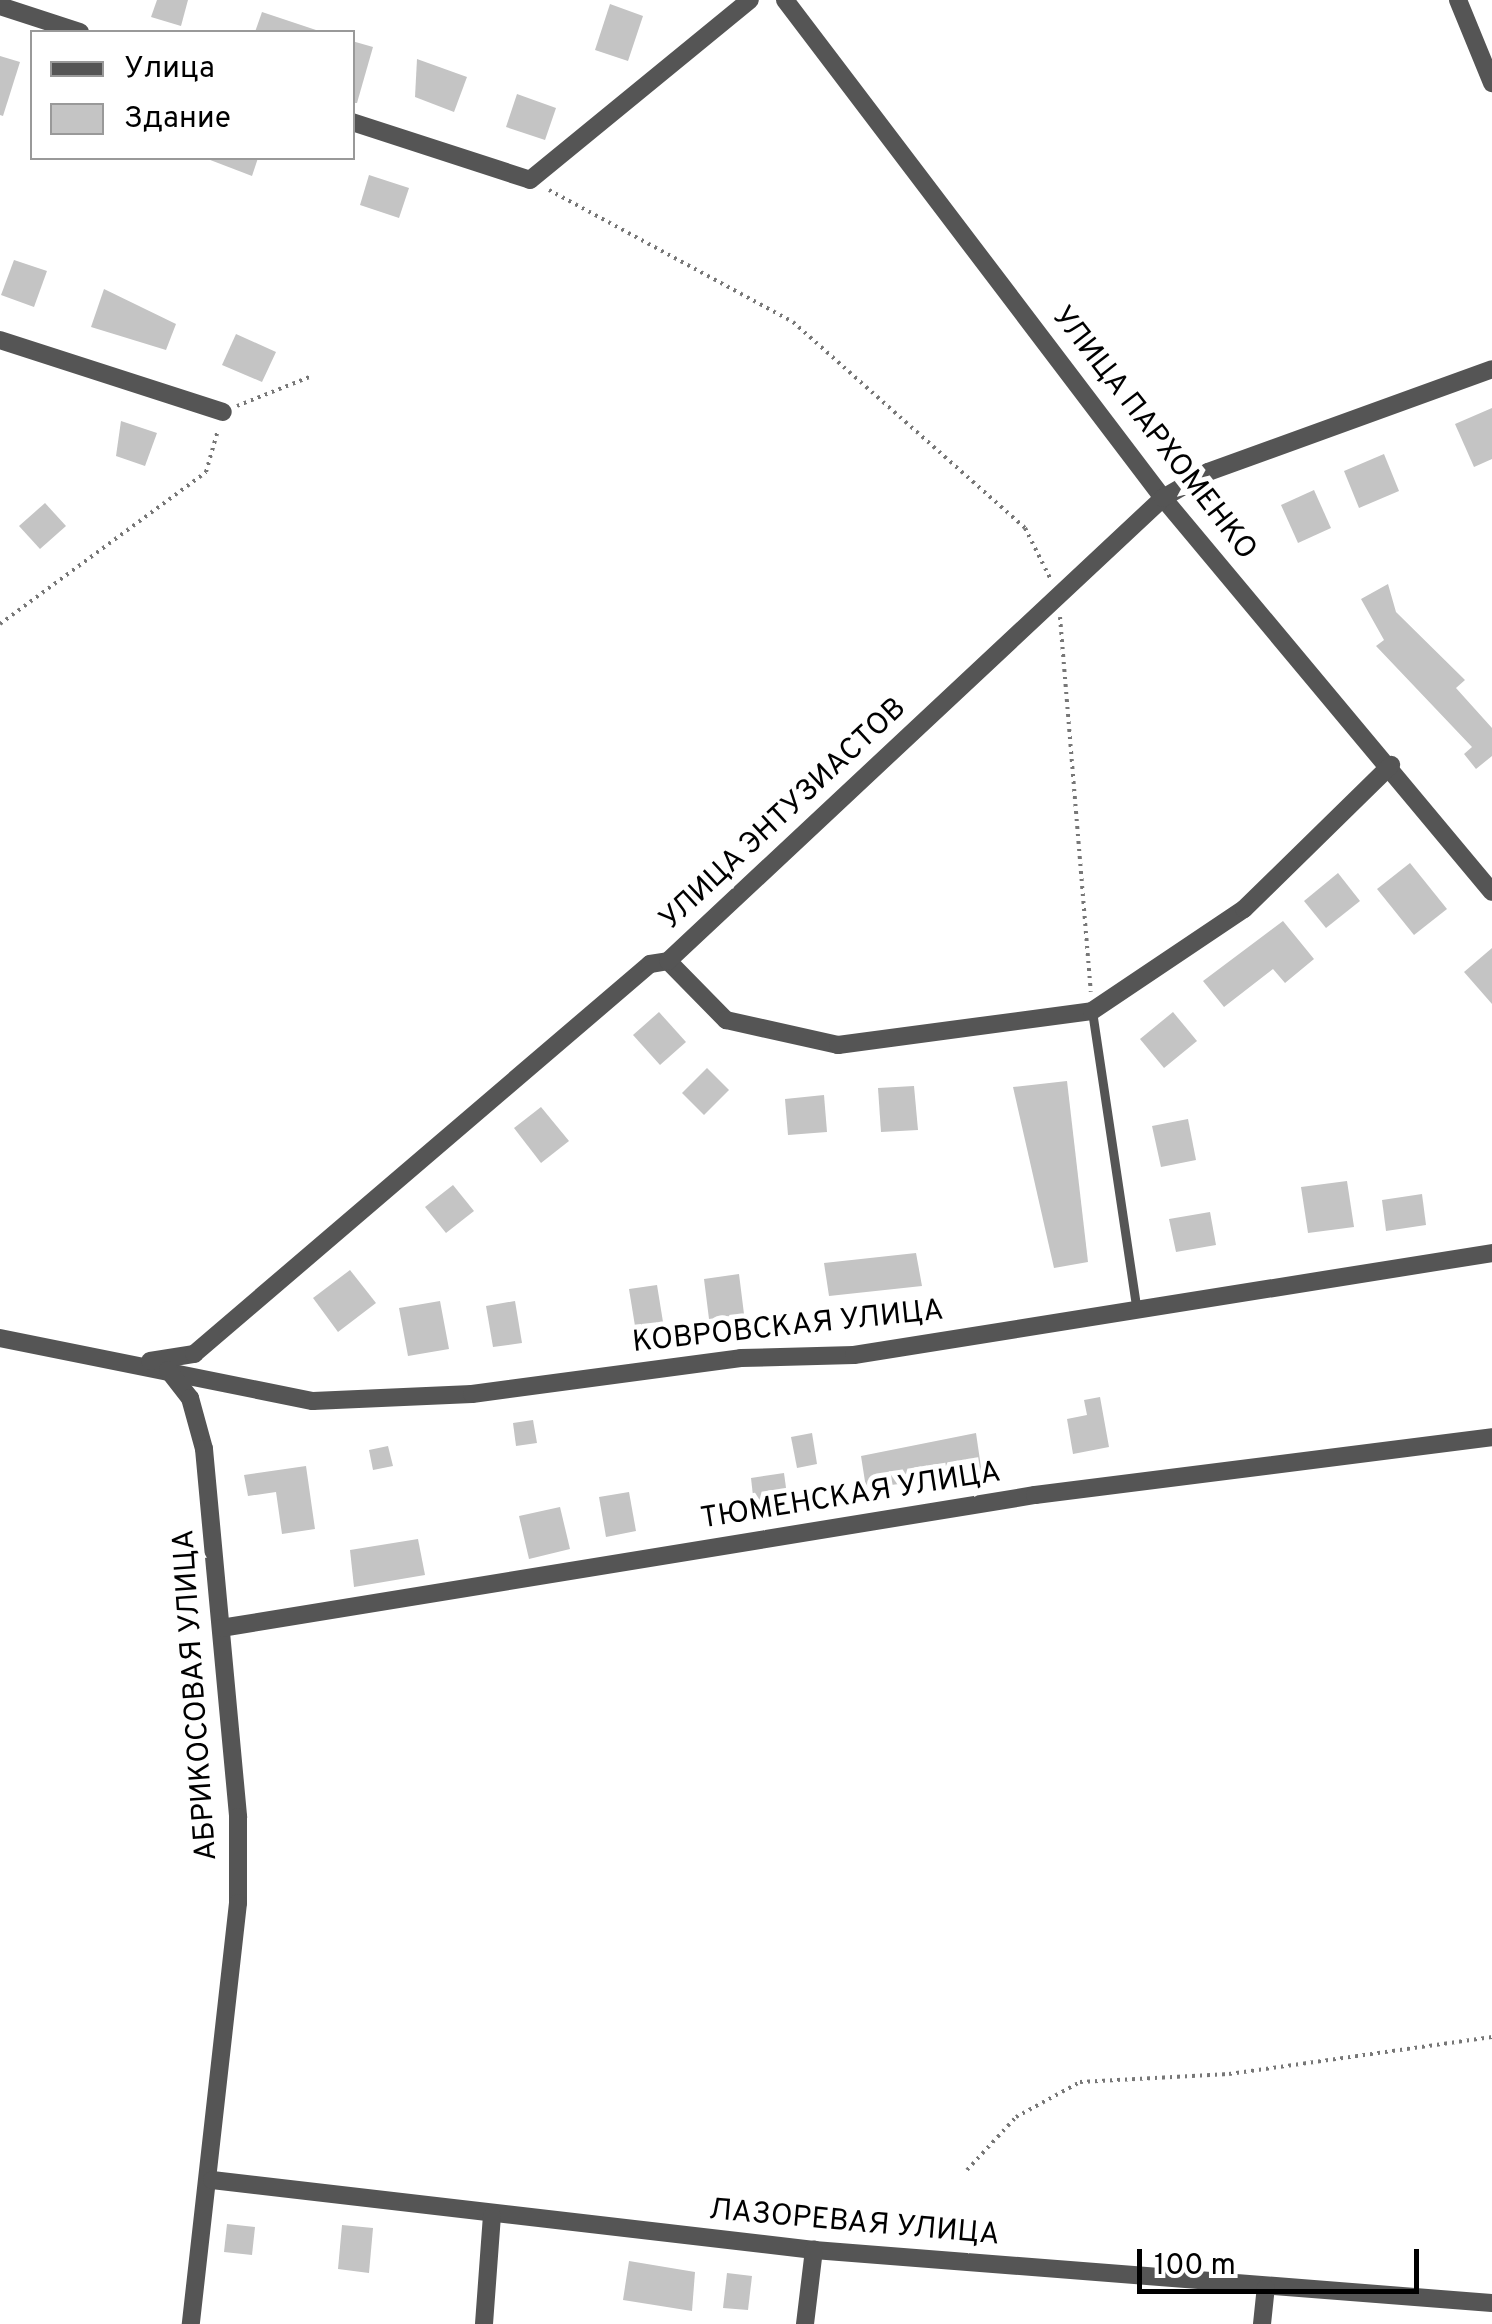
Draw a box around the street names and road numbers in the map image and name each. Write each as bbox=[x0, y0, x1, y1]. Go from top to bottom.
street label: УЛИЦА ПАРХОМЕНКО bbox=[1043, 300, 1263, 568]
street label: УЛИЦА ЭНТУЗИАСТОВ bbox=[653, 691, 915, 939]
street label: КОВРОВСКАЯ УЛИЦА bbox=[631, 1294, 945, 1362]
street label: ТЮМЕНСКАЯ УЛИЦА bbox=[698, 1456, 1004, 1538]
street label: АБРИКОСОВАЯ УЛИЦА bbox=[167, 1528, 227, 1862]
street label: ЛАЗОРЕВАЯ УЛИЦА bbox=[707, 2193, 1001, 2255]

